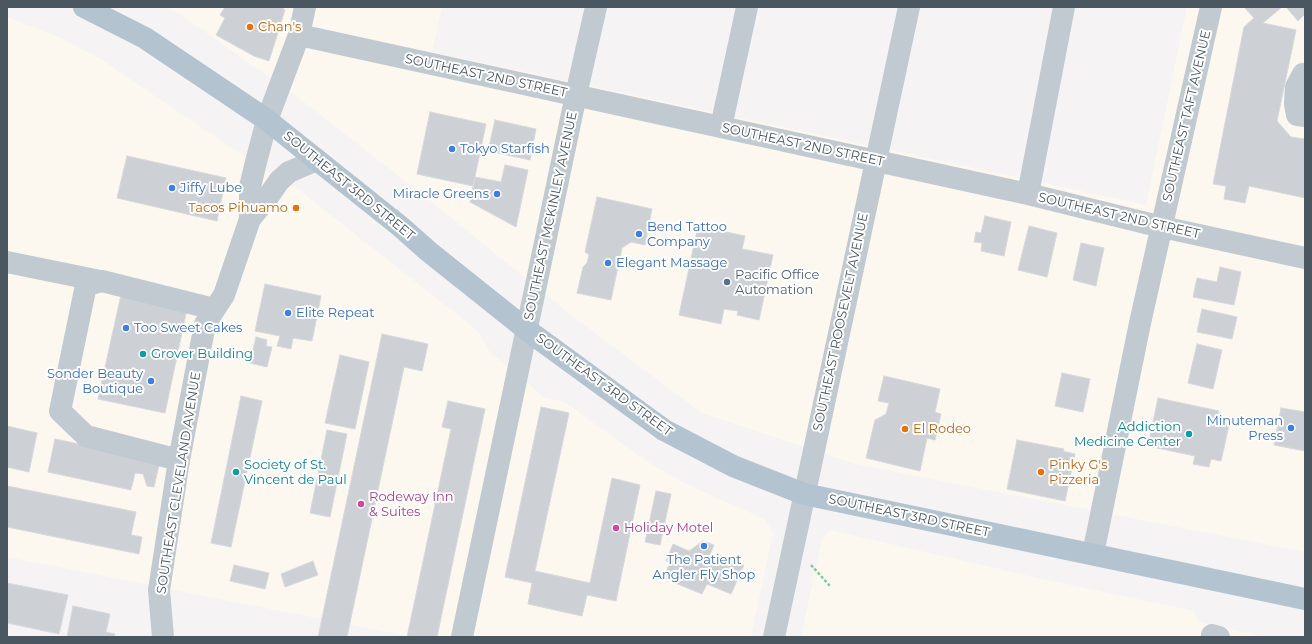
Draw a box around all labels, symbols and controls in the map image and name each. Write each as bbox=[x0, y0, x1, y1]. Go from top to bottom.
place label: Chan's bbox=[258, 19, 301, 35]
marker: Chan's bbox=[245, 22, 255, 32]
street label: SOUTHEAST TAFT AVENUE bbox=[1160, 29, 1214, 203]
street label: SOUTHEAST 2ND STREET bbox=[403, 51, 569, 101]
street label: SOUTHEAST MCKINLEY AVENUE bbox=[521, 110, 581, 322]
street label: SOUTHEAST 2ND STREET bbox=[720, 120, 886, 170]
street label: SOUTHEAST 3RD STREET bbox=[280, 128, 418, 244]
place label: Tokyo Starfish bbox=[460, 141, 550, 157]
marker: Tokyo Starfish bbox=[447, 144, 457, 154]
place label: Jiffy Lube bbox=[180, 180, 242, 196]
marker: Jiffy Lube bbox=[167, 183, 177, 193]
place label: Miracle Greens bbox=[393, 186, 489, 202]
marker: Miracle Greens bbox=[492, 189, 502, 199]
street label: SOUTHEAST 2ND STREET bbox=[1037, 190, 1201, 242]
place label: Tacos Pihuamo bbox=[188, 200, 288, 216]
marker: Tacos Pihuamo bbox=[291, 203, 301, 213]
street label: SOUTHEAST ROOSEVELT AVENUE bbox=[810, 211, 872, 433]
place label: Bend Tattoo Company bbox=[647, 219, 727, 250]
marker: Bend Tattoo Company bbox=[634, 229, 644, 239]
place label: Elegant Massage bbox=[616, 255, 727, 271]
marker: Elegant Massage bbox=[603, 258, 613, 268]
place label: Pacific Office Automation bbox=[735, 267, 819, 298]
marker: Pacific Office Automation bbox=[722, 277, 732, 287]
place label: Elite Repeat bbox=[296, 305, 375, 321]
marker: Elite Repeat bbox=[283, 308, 293, 318]
place label: Too Sweet Cakes bbox=[134, 320, 242, 336]
marker: Too Sweet Cakes bbox=[121, 323, 131, 333]
street label: SOUTHEAST 3RD STREET bbox=[533, 330, 675, 440]
place label: Grover Building bbox=[151, 346, 253, 362]
marker: Grover Building bbox=[138, 349, 148, 359]
place label: Sonder Beauty Boutique bbox=[47, 366, 143, 397]
street label: SOUTHEAST CLEVELAND AVENUE bbox=[154, 371, 204, 595]
marker: Sonder Beauty Boutique bbox=[146, 376, 156, 386]
place label: Minuteman Press bbox=[1206, 413, 1283, 444]
place label: Addiction Medicine Center bbox=[1074, 419, 1181, 450]
place label: El Rodeo bbox=[913, 421, 971, 437]
marker: Minuteman Press bbox=[1286, 423, 1296, 433]
marker: El Rodeo bbox=[900, 424, 910, 434]
marker: Addiction Medicine Center bbox=[1184, 429, 1194, 439]
place label: Society of St. Vincent de Paul bbox=[244, 457, 347, 488]
place label: Pinky G's Pizzeria bbox=[1049, 457, 1108, 488]
marker: Society of St. Vincent de Paul bbox=[231, 467, 241, 477]
marker: Pinky G's Pizzeria bbox=[1036, 467, 1046, 477]
place label: Rodeway Inn & Suites bbox=[369, 489, 454, 520]
street label: SOUTHEAST 3RD STREET bbox=[827, 491, 991, 541]
marker: Rodeway Inn & Suites bbox=[356, 499, 366, 509]
place label: Holiday Motel bbox=[624, 520, 713, 536]
marker: Holiday Motel bbox=[611, 523, 621, 533]
marker: The Patient Angler Fly Shop bbox=[699, 541, 709, 551]
place label: The Patient Angler Fly Shop bbox=[653, 552, 755, 583]

